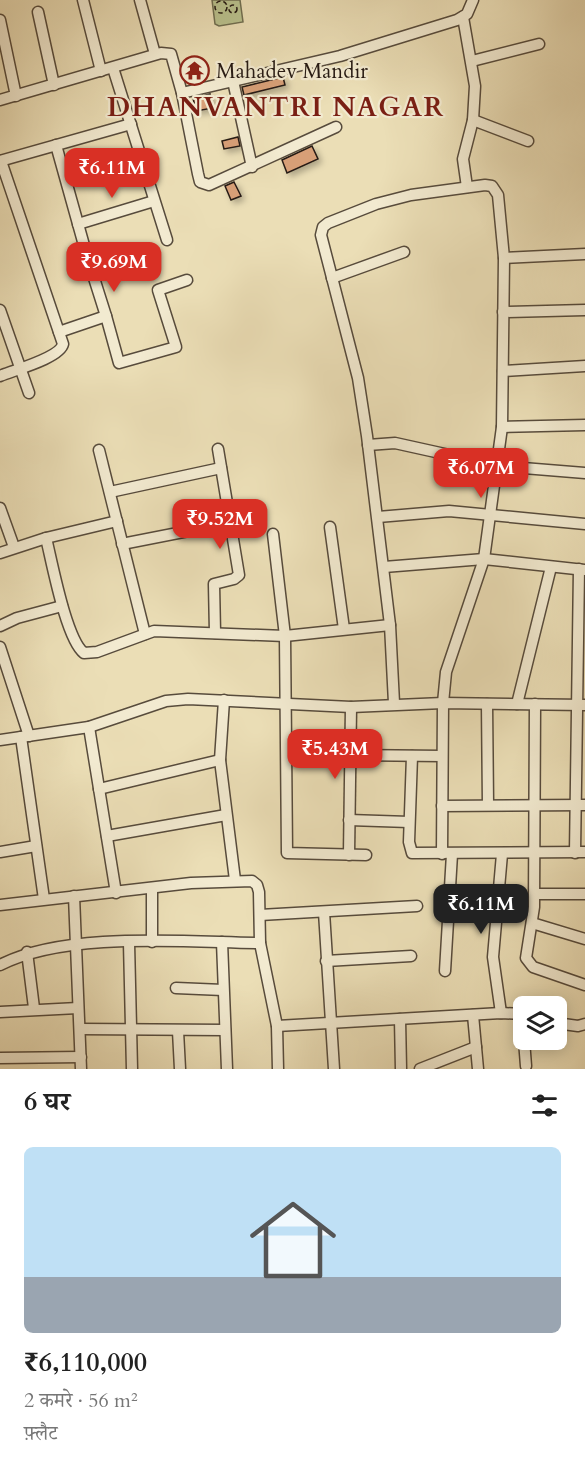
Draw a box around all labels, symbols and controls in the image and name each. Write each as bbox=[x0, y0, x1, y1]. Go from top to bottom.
temple icon: Mahadev Mandir bbox=[179, 55, 211, 87]
place label: Mahadev Mandir bbox=[216, 57, 368, 86]
district label: DHANVANTRI NAGAR bbox=[107, 89, 445, 126]
pin: ₹6.11M bbox=[63, 148, 161, 199]
text: ₹6.11M bbox=[78, 154, 146, 181]
pin: ₹9.69M bbox=[65, 242, 163, 293]
text: ₹9.69M bbox=[80, 248, 148, 275]
pin: ₹6.07M bbox=[432, 448, 530, 499]
text: ₹6.07M bbox=[447, 454, 515, 481]
pin: ₹9.52M bbox=[171, 499, 269, 550]
text: ₹9.52M bbox=[186, 505, 254, 532]
pin: ₹5.43M bbox=[286, 729, 384, 780]
text: ₹5.43M bbox=[301, 735, 369, 762]
pin: ₹6.11M bbox=[432, 884, 530, 935]
text: ₹6.11M bbox=[447, 890, 515, 917]
map controls bbox=[513, 996, 567, 1050]
button: layers bbox=[513, 996, 567, 1050]
text: 6 घर bbox=[24, 1084, 70, 1119]
icon: filters bbox=[528, 1089, 561, 1122]
icon: home bbox=[239, 1186, 347, 1294]
text: ₹6,110,000 bbox=[24, 1345, 147, 1380]
text: 2 कमरे · 56 m² bbox=[24, 1387, 138, 1414]
text: फ़्लैट bbox=[24, 1420, 57, 1447]

